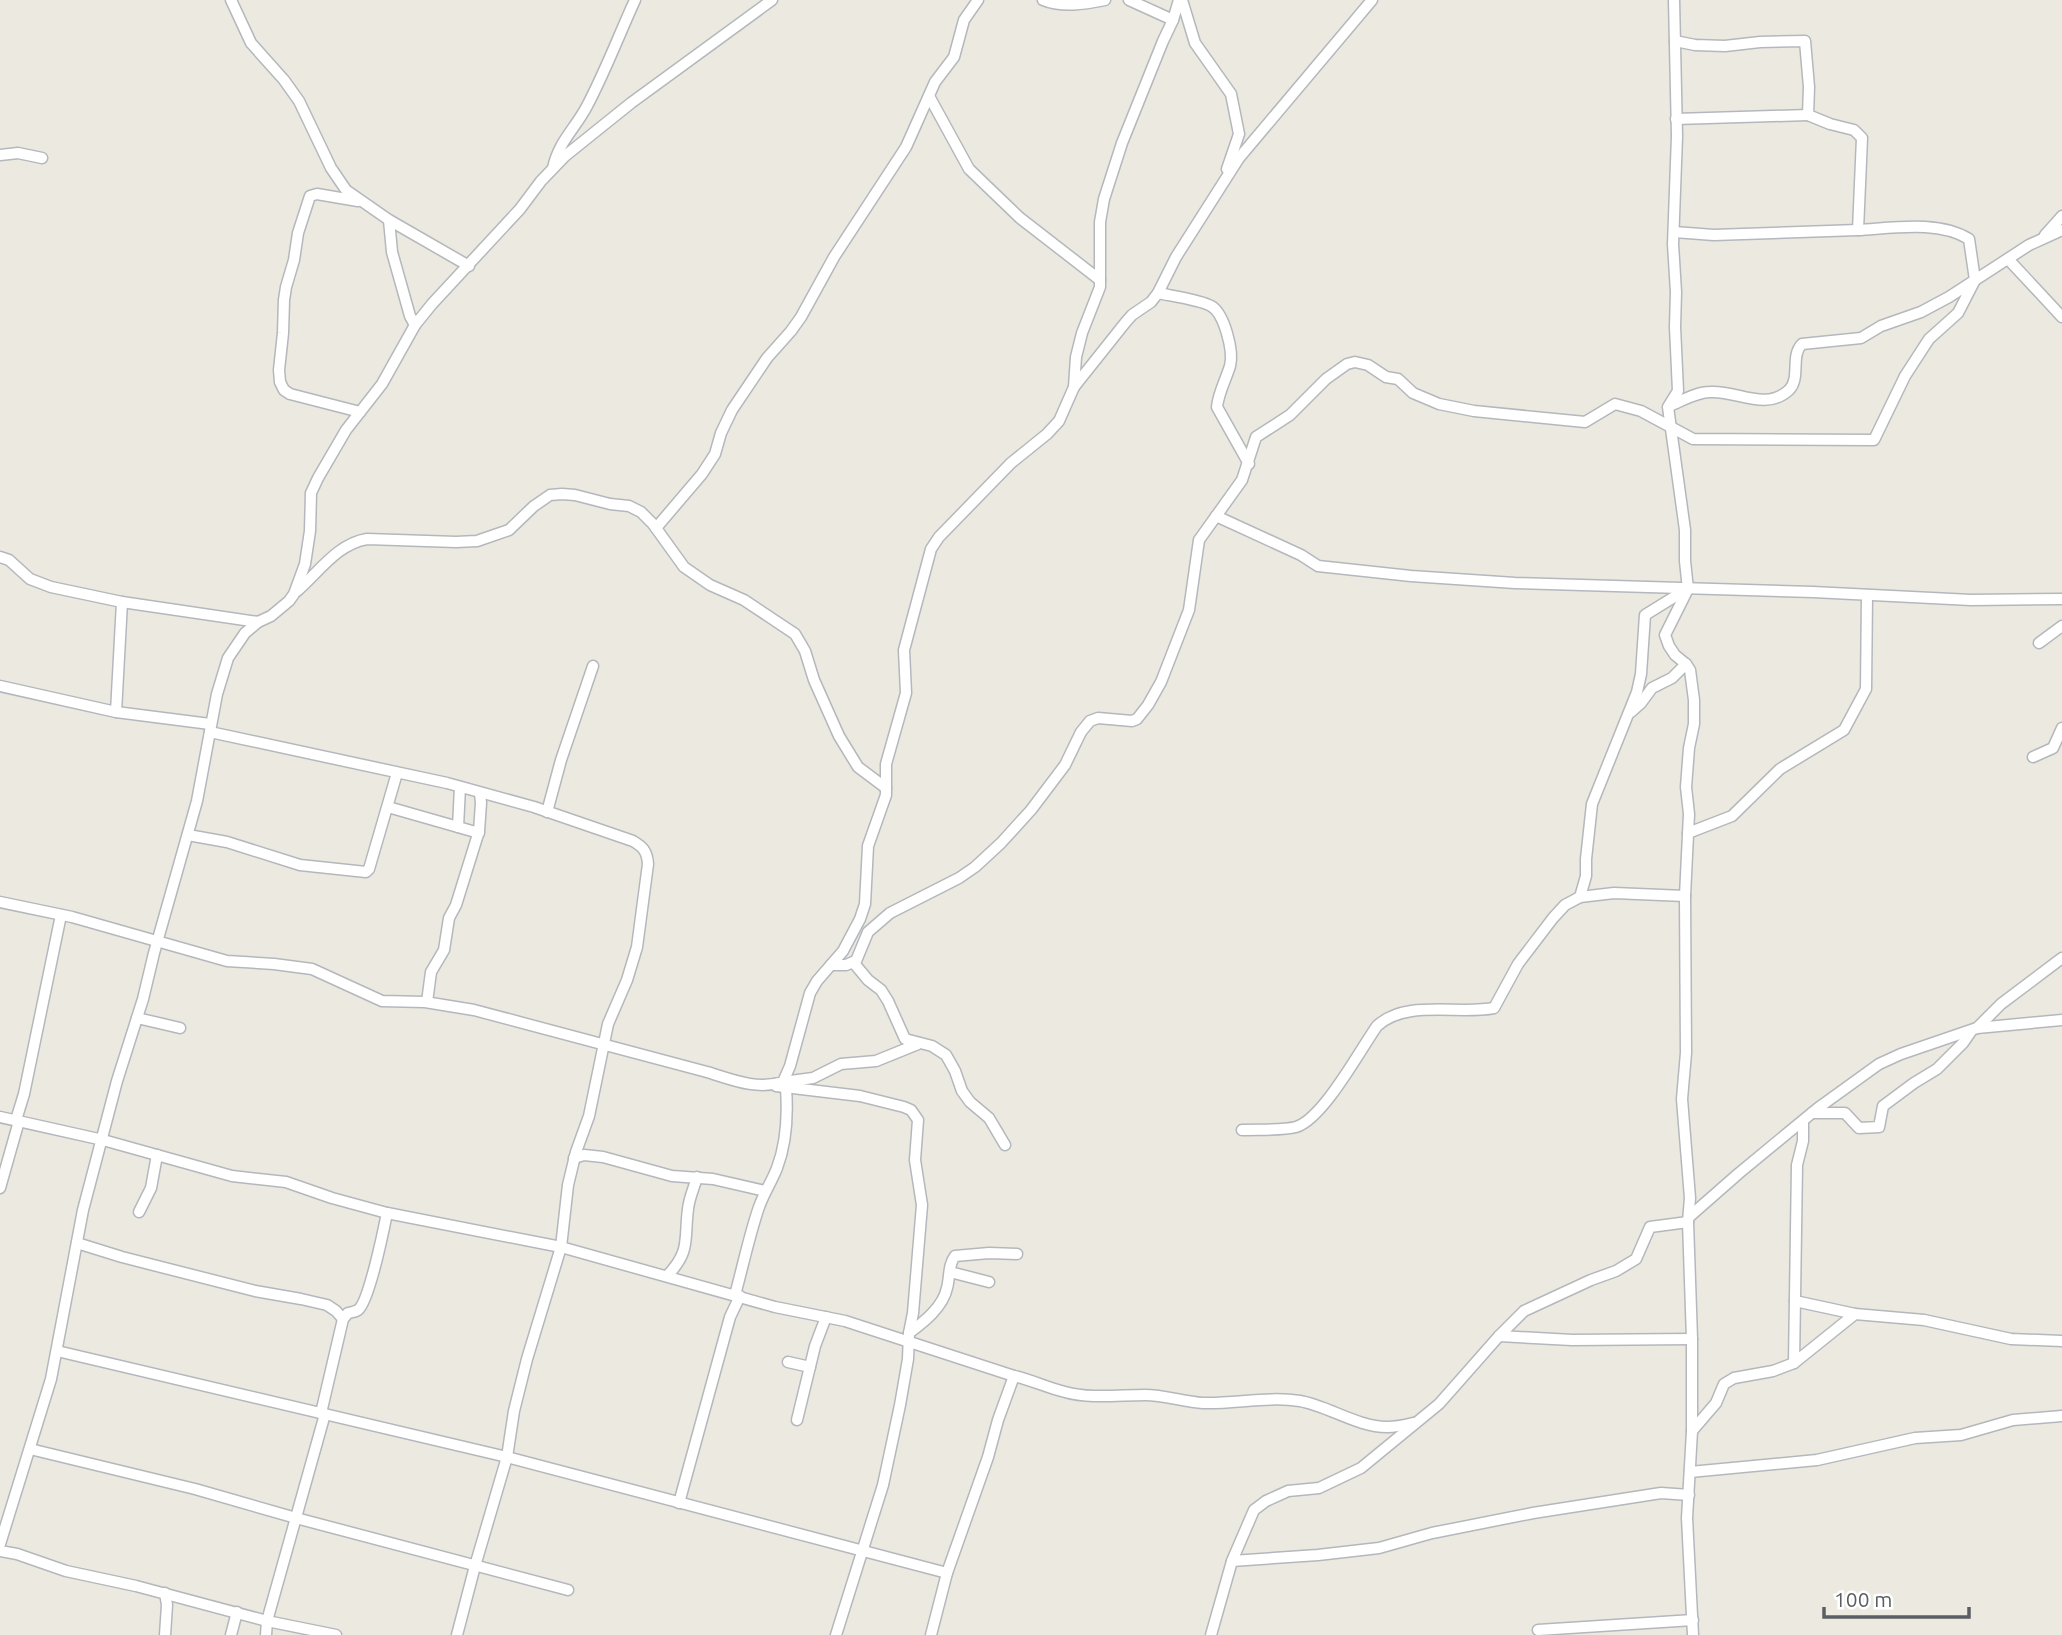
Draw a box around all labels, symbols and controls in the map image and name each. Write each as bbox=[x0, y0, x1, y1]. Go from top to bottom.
scale bar bbox=[1824, 1576, 1969, 1620]
text: 100 m bbox=[1834, 1587, 1892, 1611]

